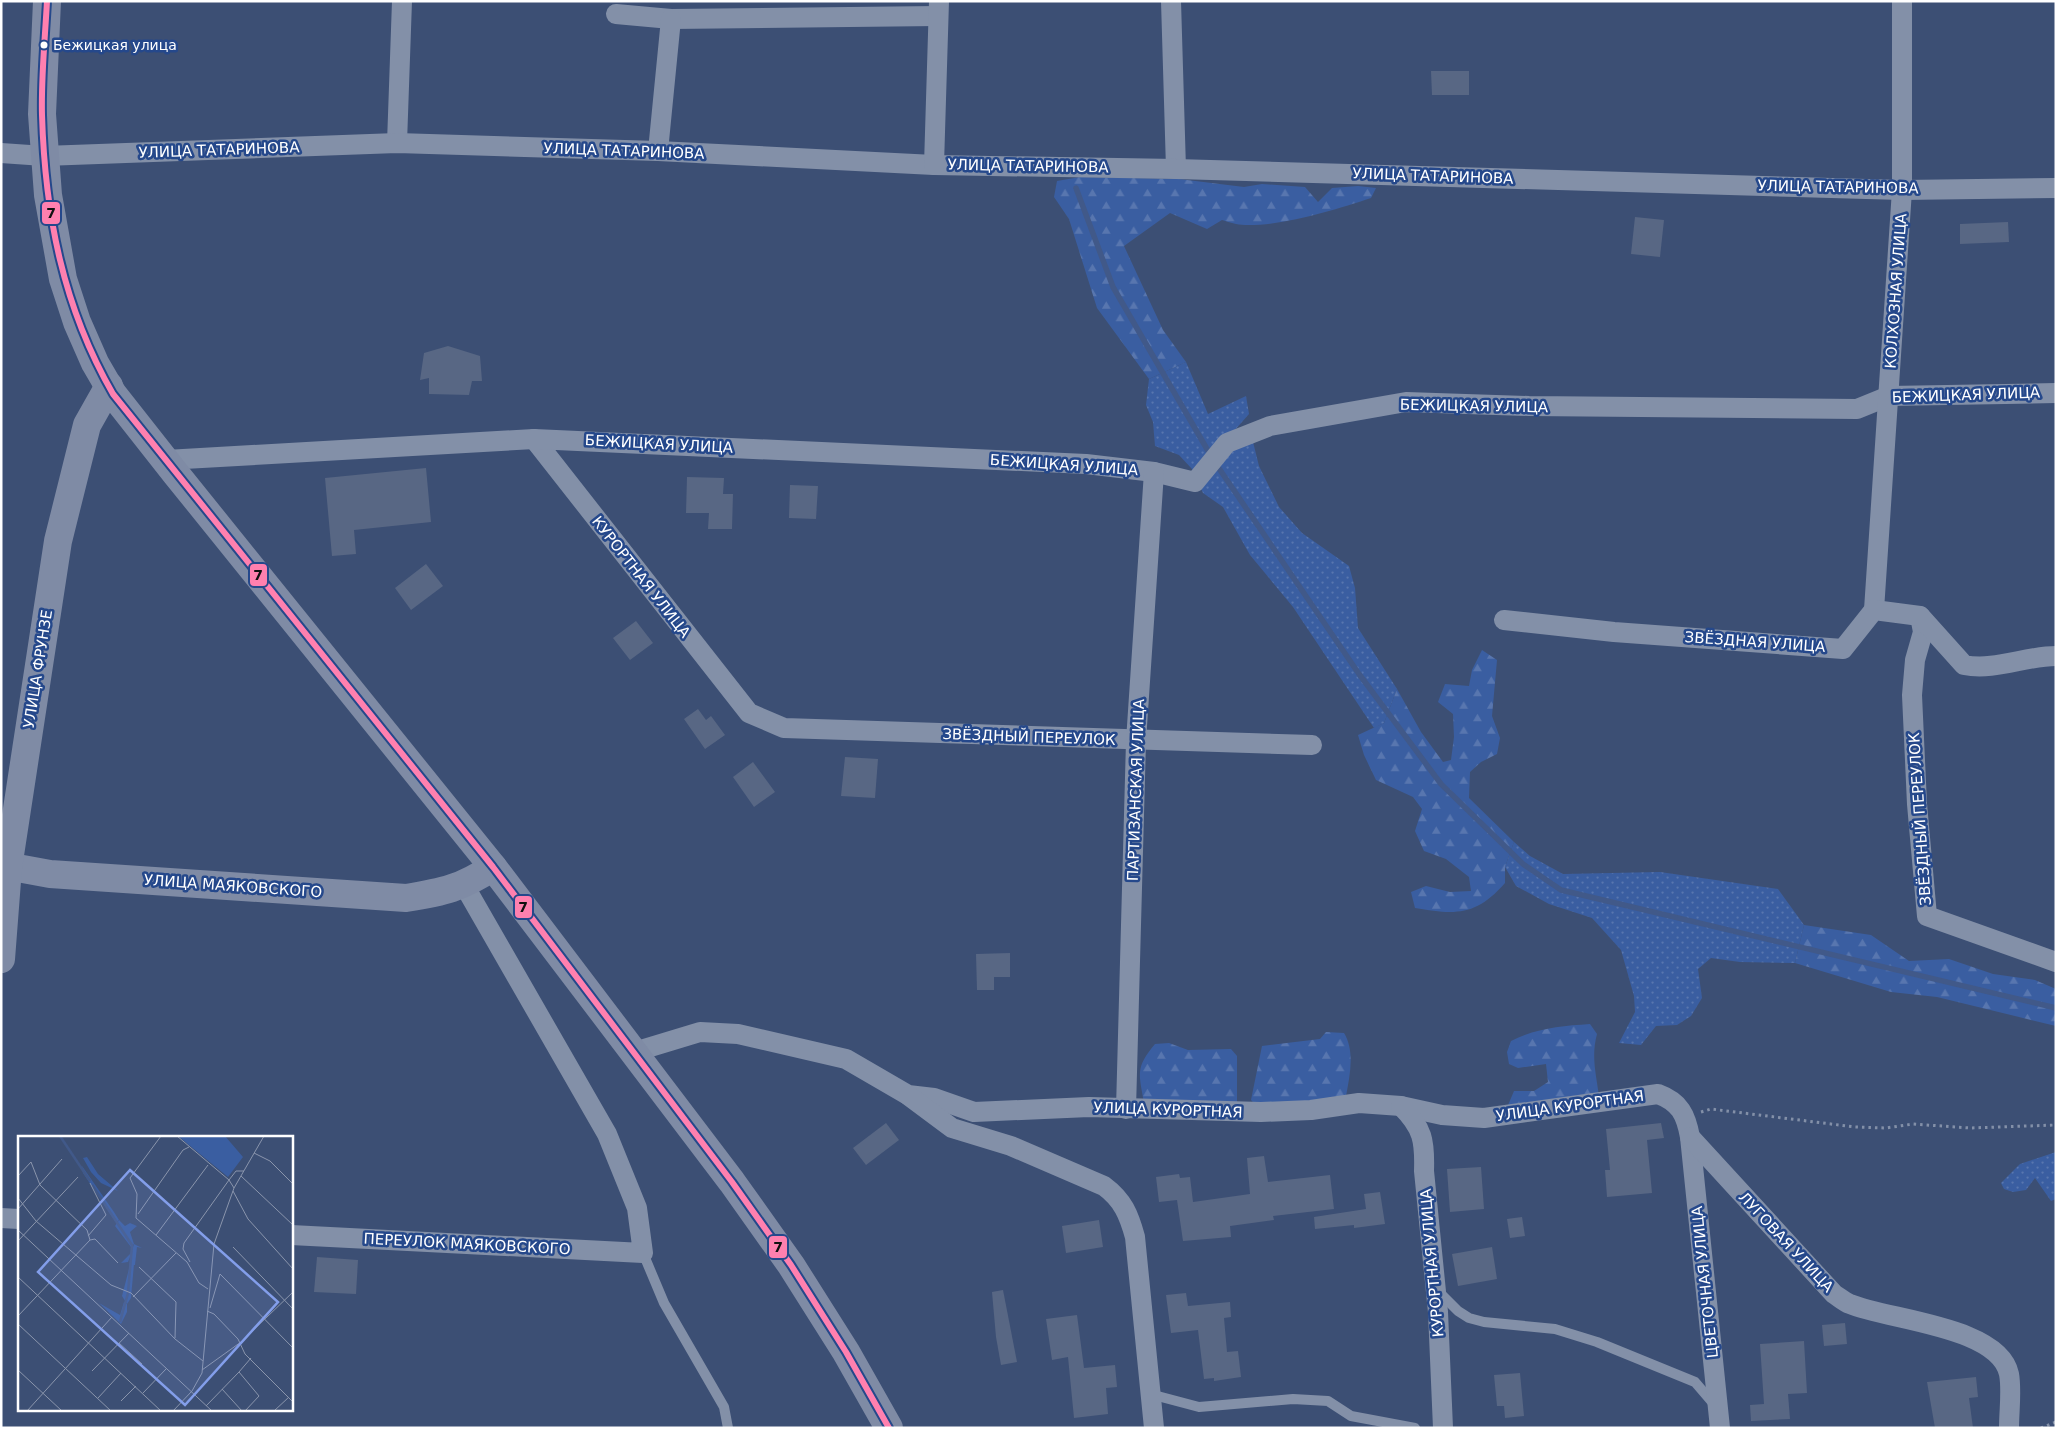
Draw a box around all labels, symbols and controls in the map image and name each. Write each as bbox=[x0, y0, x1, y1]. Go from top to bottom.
place label: Бежицкая улица bbox=[53, 37, 177, 53]
marker: Бежицкая улица bbox=[39, 40, 49, 50]
street label: УЛИЦА ТАТАРИНОВА bbox=[138, 138, 301, 162]
street label: УЛИЦА ТАТАРИНОВА bbox=[543, 139, 706, 163]
street label: УЛИЦА ТАТАРИНОВА bbox=[947, 156, 1109, 176]
street label: УЛИЦА ТАТАРИНОВА bbox=[1352, 164, 1515, 188]
street label: УЛИЦА ТАТАРИНОВА bbox=[1757, 177, 1919, 197]
line badge: 7 bbox=[41, 201, 61, 225]
text: 7 bbox=[46, 205, 56, 221]
street label: КОЛХОЗНАЯ УЛИЦА bbox=[1882, 212, 1910, 369]
street label: БЕЖИЦКАЯ УЛИЦА bbox=[1892, 383, 2041, 407]
street label: БЕЖИЦКАЯ УЛИЦА bbox=[1400, 396, 1549, 416]
street label: БЕЖИЦКАЯ УЛИЦА bbox=[584, 431, 734, 457]
street label: БЕЖИЦКАЯ УЛИЦА bbox=[989, 451, 1139, 479]
street label: КУРОРТНАЯ УЛИЦА bbox=[588, 513, 694, 642]
line badge: 7 bbox=[249, 563, 268, 587]
text: 7 bbox=[253, 567, 263, 583]
street label: УЛИЦА ФРУНЗЕ bbox=[20, 608, 56, 730]
street label: ЗВЁЗДНАЯ УЛИЦА bbox=[1684, 627, 1827, 656]
street label: ПАРТИЗАНСКАЯ УЛИЦА bbox=[1124, 698, 1148, 881]
street label: ЗВЁЗДНЫЙ ПЕРЕУЛОК bbox=[942, 724, 1116, 749]
street label: ЗВЁЗДНЫЙ ПЕРЕУЛОК bbox=[1904, 732, 1935, 906]
street label: УЛИЦА МАЯКОВСКОГО bbox=[143, 871, 323, 901]
line badge: 7 bbox=[514, 895, 533, 919]
text: 7 bbox=[518, 899, 528, 915]
street label: УЛИЦА КУРОРТНАЯ bbox=[1495, 1087, 1645, 1125]
street label: УЛИЦА КУРОРТНАЯ bbox=[1093, 1098, 1243, 1122]
inset map bbox=[18, 1136, 292, 1412]
street label: КУРОРТНАЯ УЛИЦА bbox=[1416, 1187, 1447, 1338]
street label: ЛУГОВАЯ УЛИЦА bbox=[1735, 1188, 1838, 1296]
street label: ЦВЕТОЧНАЯ УЛИЦА bbox=[1688, 1204, 1722, 1359]
street label: ПЕРЕУЛОК МАЯКОВСКОГО bbox=[363, 1230, 571, 1258]
line badge: 7 bbox=[768, 1235, 788, 1259]
text: 7 bbox=[773, 1239, 783, 1255]

